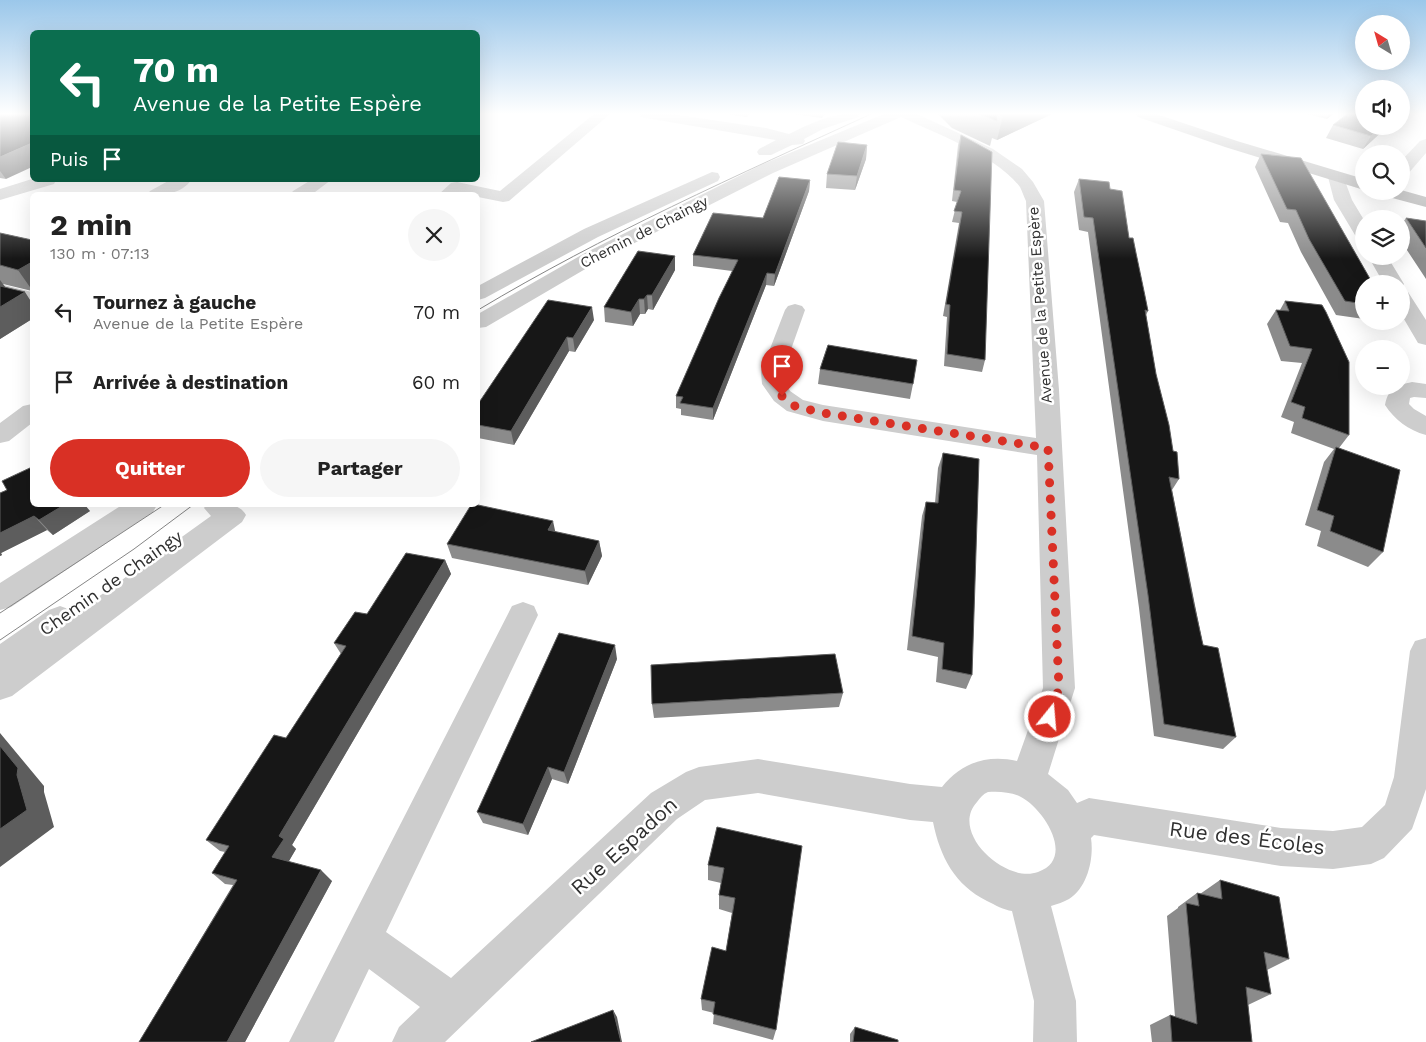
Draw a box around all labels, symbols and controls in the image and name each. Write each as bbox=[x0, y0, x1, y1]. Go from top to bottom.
north arrow bbox=[1355, 15, 1410, 70]
map controls bbox=[1355, 15, 1410, 395]
text: 70 m bbox=[133, 49, 219, 91]
icon: left bbox=[50, 50, 115, 115]
button: sound bbox=[1355, 80, 1410, 135]
text: Avenue de la Petite Espère bbox=[133, 91, 422, 116]
icon: arrive bbox=[98, 145, 126, 173]
button: search bbox=[1355, 145, 1410, 200]
text: Puis bbox=[50, 148, 88, 171]
street label: Chemin de Chaingy bbox=[577, 192, 711, 272]
street label: Avenue de la Petite Espère bbox=[1024, 206, 1056, 404]
text: 2 min bbox=[50, 207, 132, 242]
button: close bbox=[408, 209, 460, 261]
button: layers bbox=[1355, 210, 1410, 265]
text: 130 m · 07:13 bbox=[50, 244, 150, 263]
button: + bbox=[1355, 275, 1410, 330]
text: Tournez à gauche bbox=[93, 291, 256, 314]
icon: left bbox=[50, 298, 78, 326]
text: 70 m bbox=[413, 301, 460, 324]
text: Avenue de la Petite Espère bbox=[93, 314, 303, 333]
button: − bbox=[1355, 340, 1410, 395]
pin bbox=[761, 345, 803, 396]
icon: arrive bbox=[768, 352, 796, 380]
icon: arrive bbox=[50, 368, 78, 396]
text: Arrivée à destination bbox=[93, 371, 288, 394]
text: 60 m bbox=[412, 371, 460, 394]
button: Quitter bbox=[50, 439, 250, 497]
button: Partager bbox=[260, 439, 460, 497]
street label: Chemin de Chaingy bbox=[35, 525, 187, 640]
position arrow bbox=[1023, 690, 1075, 742]
street label: Rue Espadon bbox=[565, 791, 682, 900]
street label: Rue des Écoles bbox=[1168, 816, 1326, 859]

